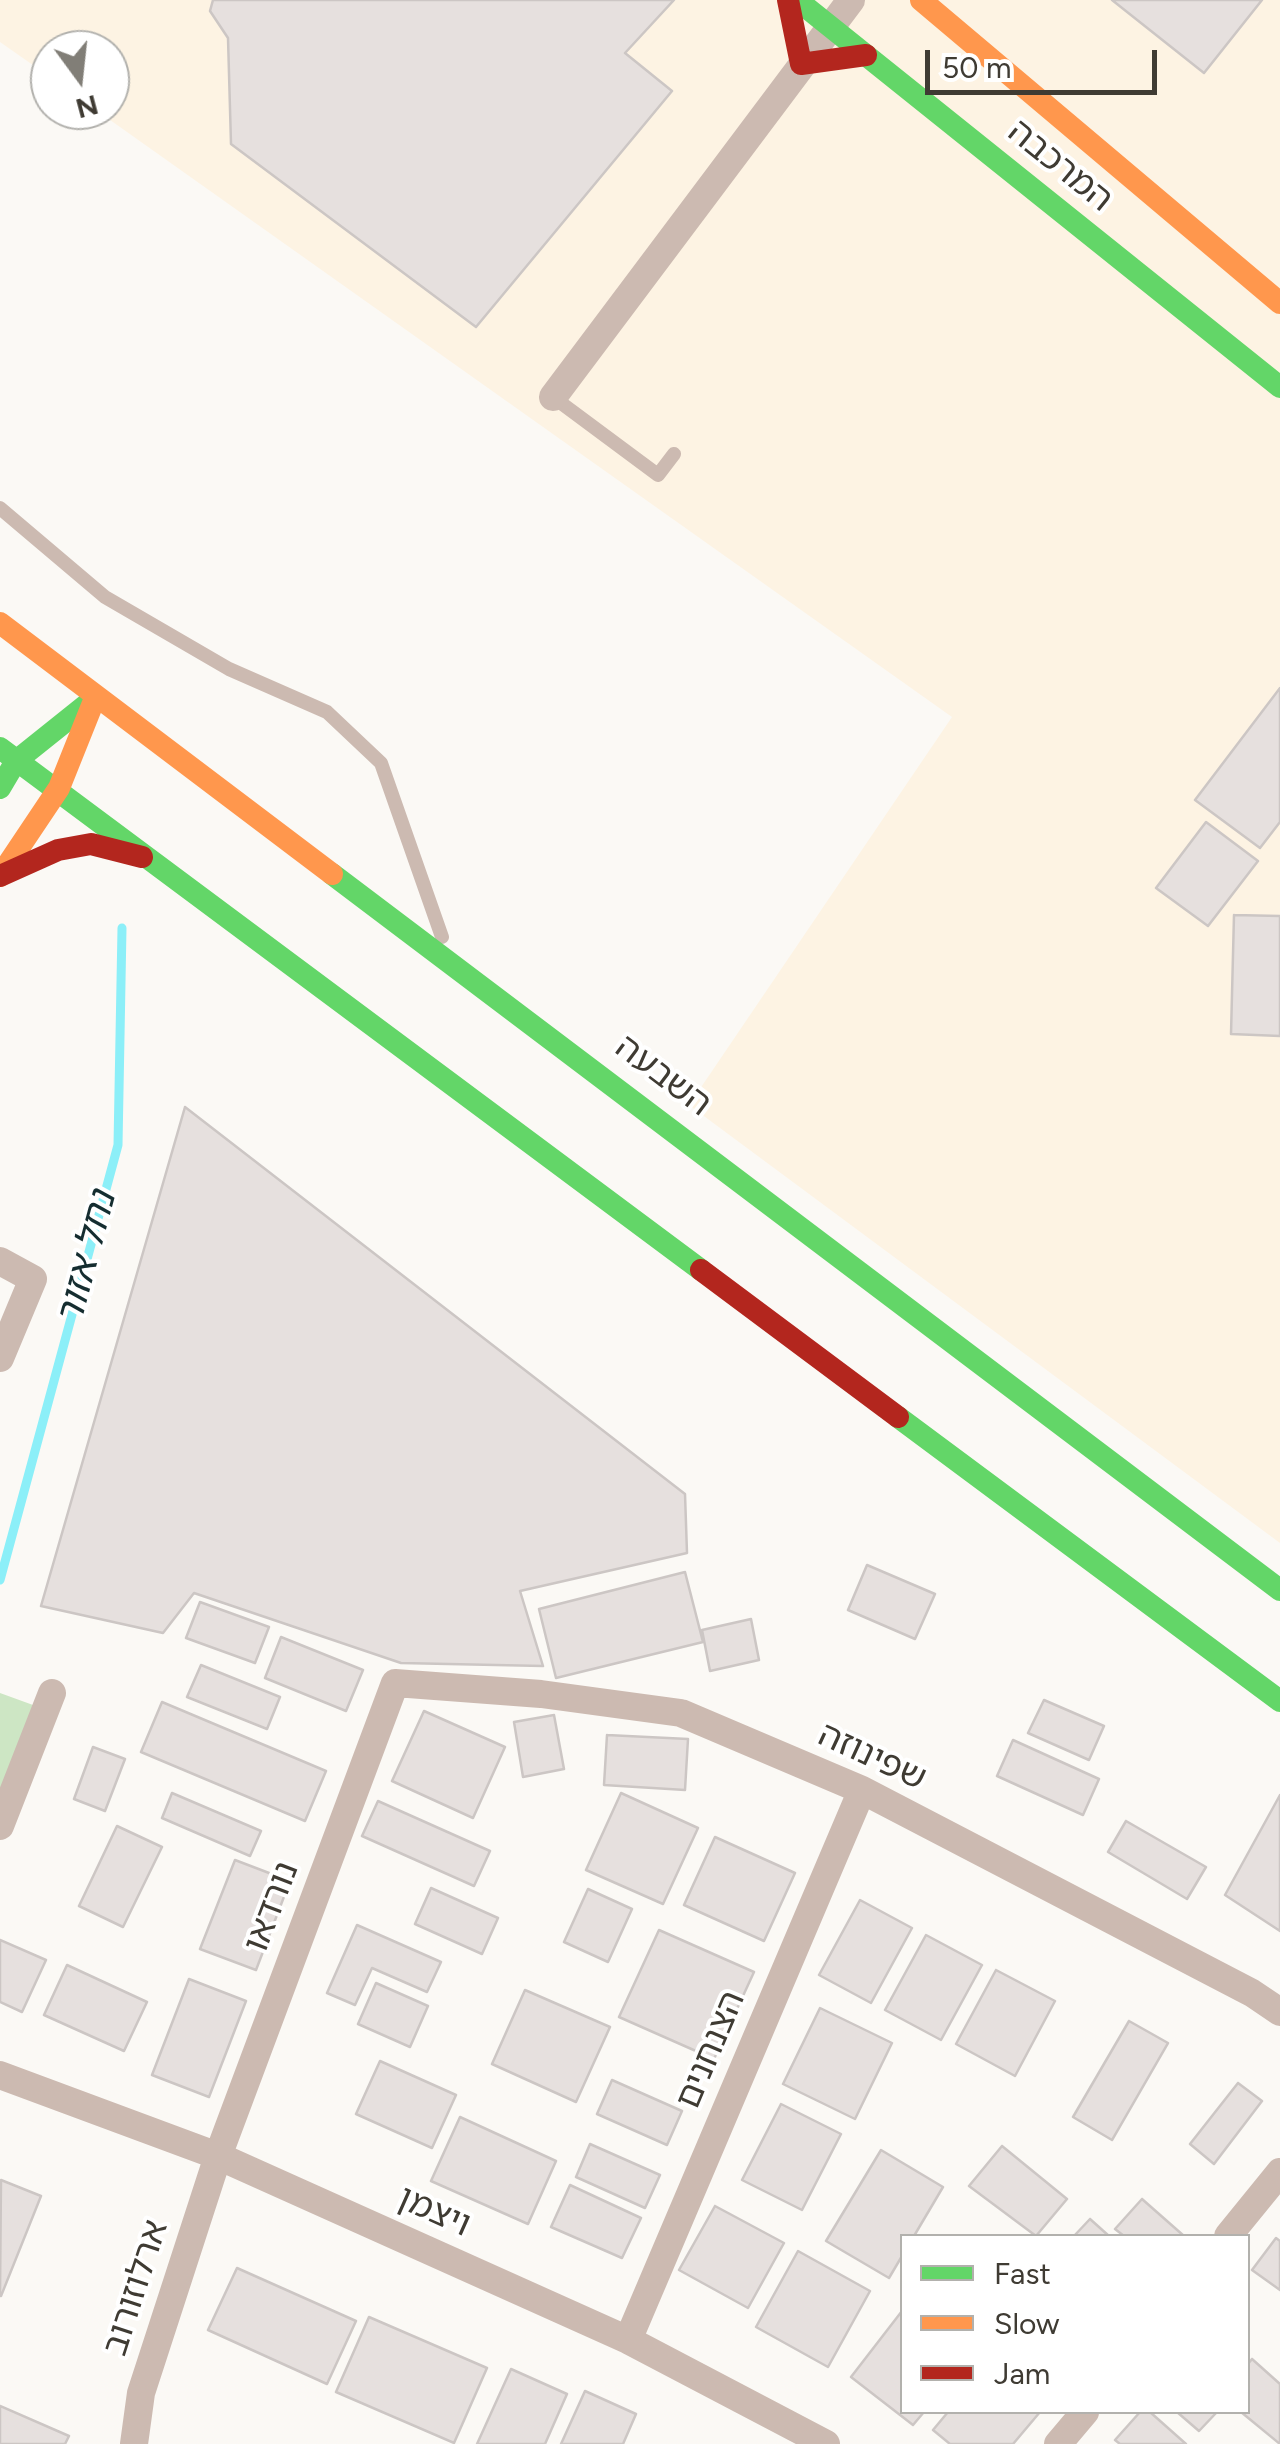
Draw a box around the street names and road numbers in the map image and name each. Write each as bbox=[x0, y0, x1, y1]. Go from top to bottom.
street label: המרכבה bbox=[999, 111, 1121, 221]
street label: השבעה bbox=[607, 1026, 719, 1126]
street label: שפינוזה bbox=[811, 1714, 933, 1800]
street label: נורדאו bbox=[236, 1856, 308, 1958]
street label: הצנחנים bbox=[667, 1985, 755, 2115]
street label: ויצמן bbox=[391, 2178, 477, 2246]
street label: ארלוזורוב bbox=[94, 2215, 178, 2361]

